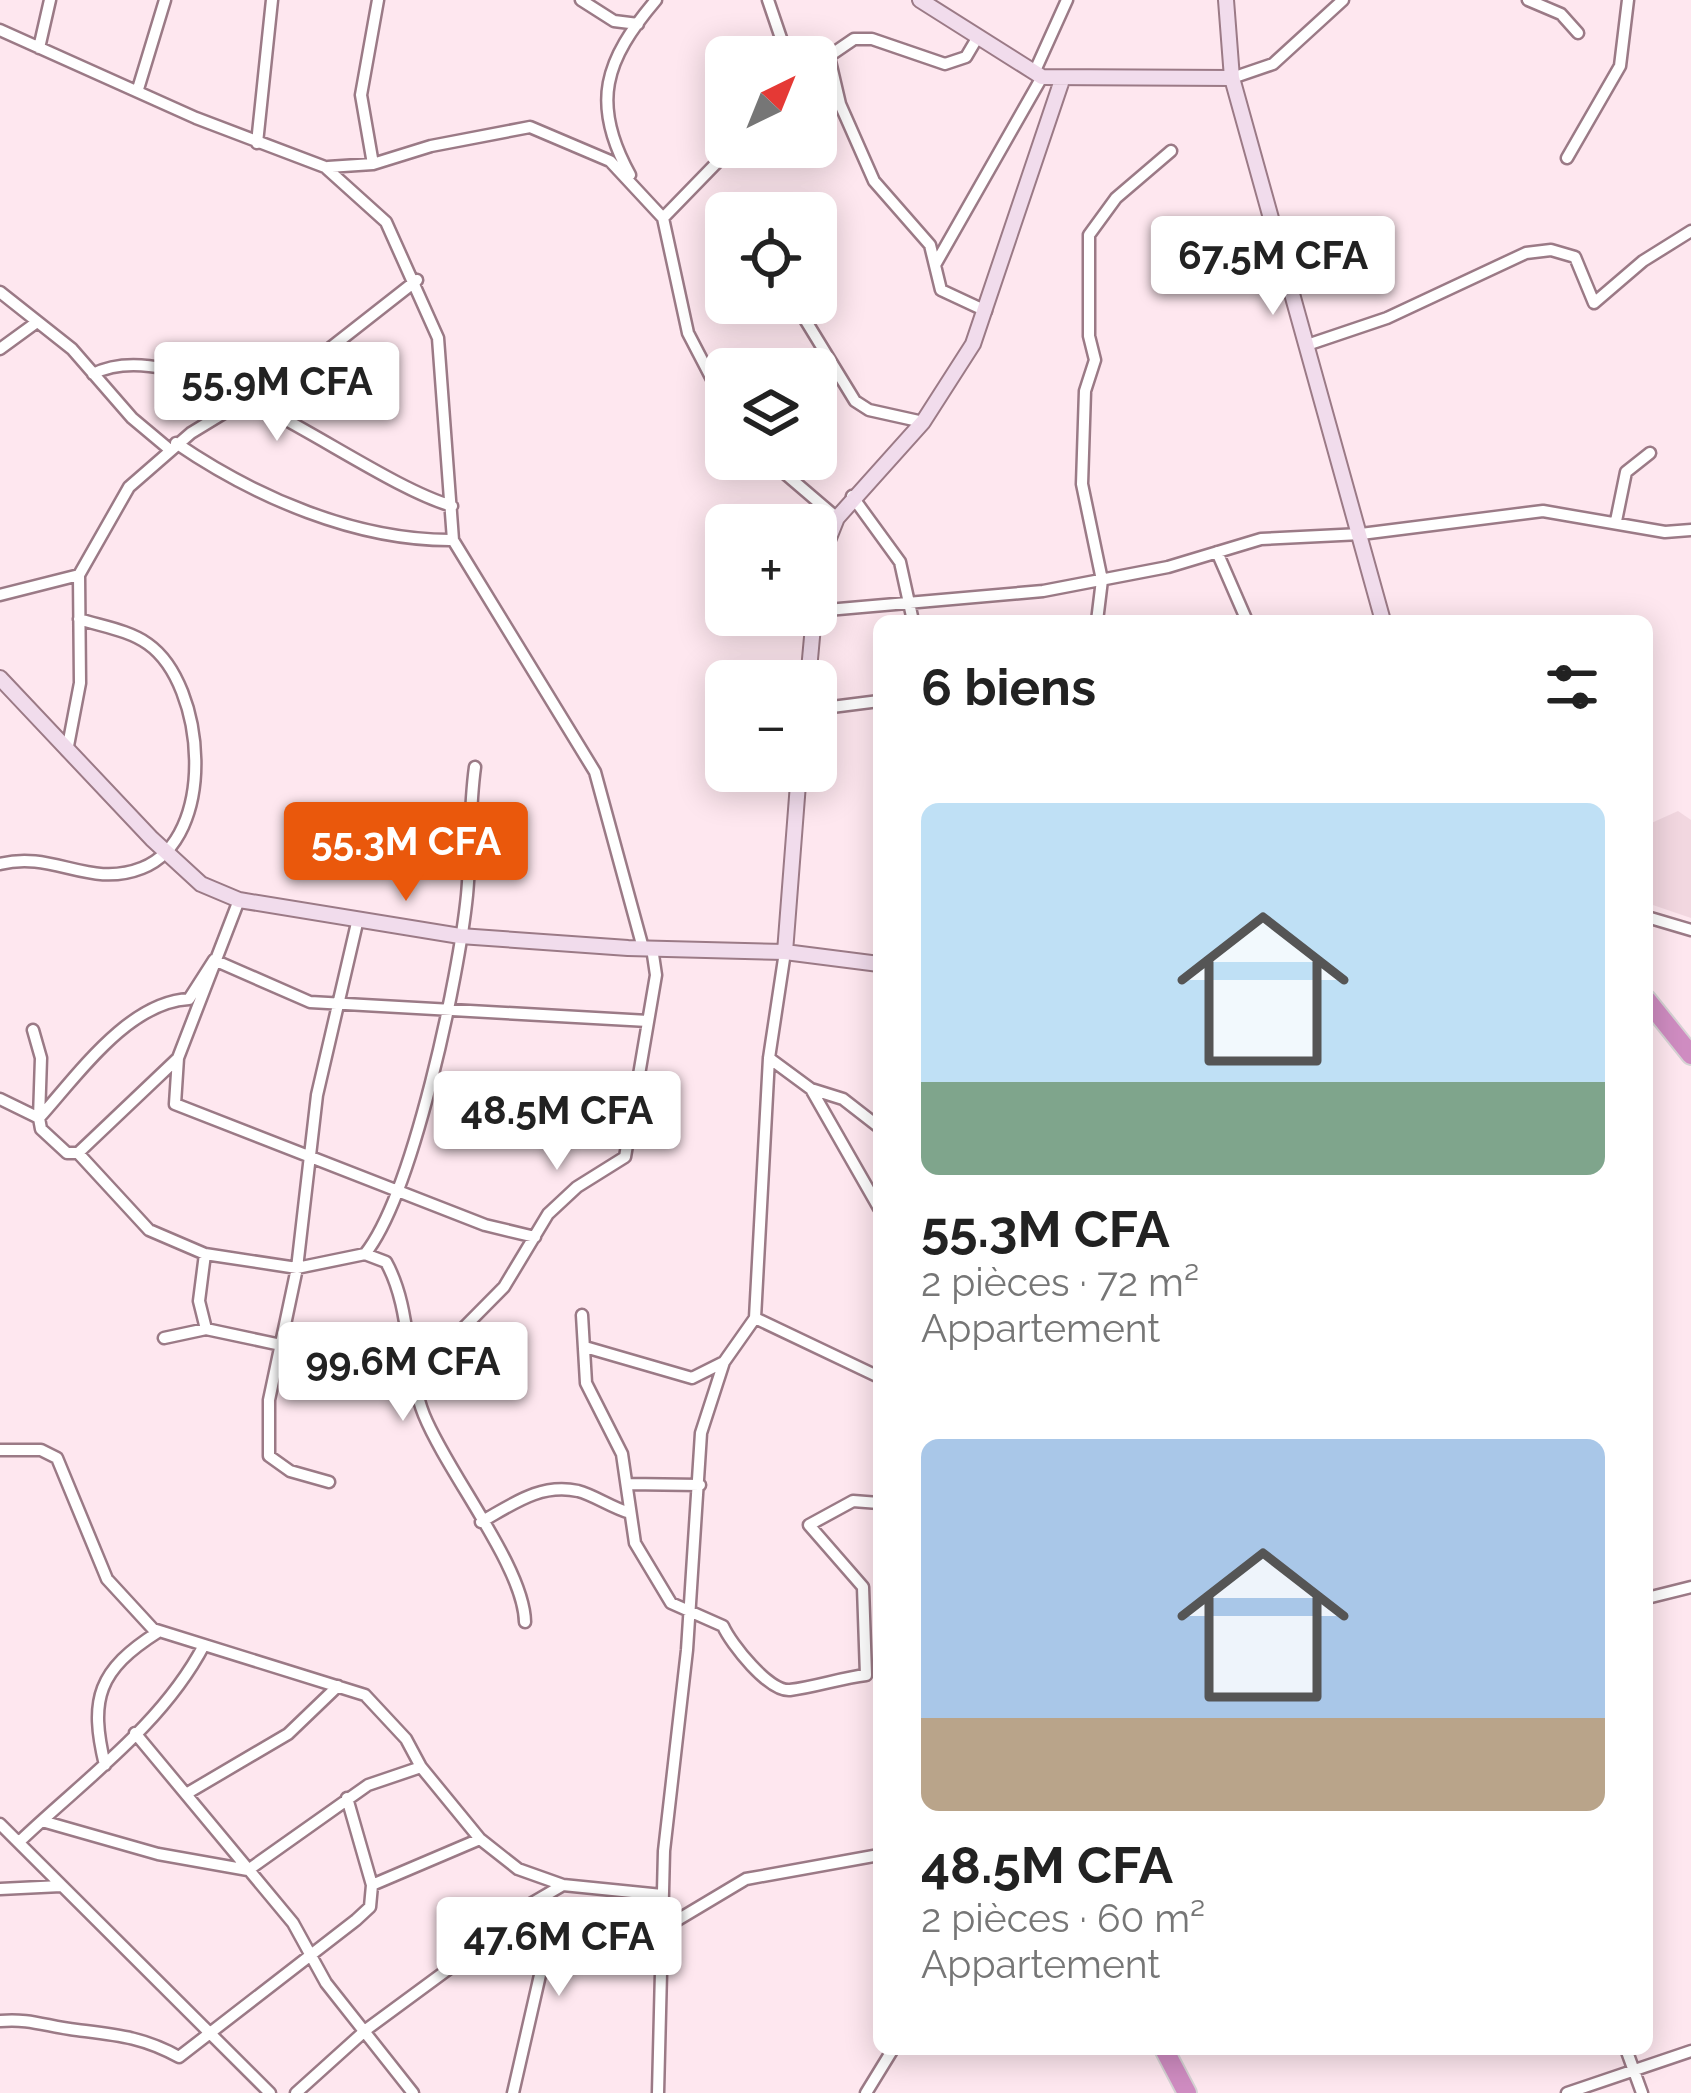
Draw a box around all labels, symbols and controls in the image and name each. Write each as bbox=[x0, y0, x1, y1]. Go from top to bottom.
north arrow bbox=[705, 36, 837, 168]
map controls bbox=[705, 36, 837, 792]
button: locate bbox=[705, 192, 837, 324]
pin: 67.5M CFA bbox=[1136, 216, 1410, 318]
text: 67.5M CFA bbox=[1178, 232, 1368, 278]
pin: 55.9M CFA bbox=[140, 342, 414, 444]
button: layers bbox=[705, 348, 837, 480]
text: 55.9M CFA bbox=[181, 358, 373, 404]
button: + bbox=[705, 504, 837, 636]
icon: filters bbox=[1539, 654, 1605, 720]
text: 6 biens bbox=[921, 657, 1096, 717]
button: − bbox=[705, 660, 837, 792]
pin: 55.3M CFA bbox=[269, 802, 543, 904]
text: 55.3M CFA bbox=[311, 818, 501, 864]
icon: home bbox=[1155, 881, 1371, 1097]
pin: 48.5M CFA bbox=[420, 1071, 694, 1173]
text: 48.5M CFA bbox=[461, 1087, 653, 1133]
text: 55.3M CFA bbox=[921, 1199, 1170, 1259]
text: 2 pièces · 72 m² bbox=[921, 1259, 1199, 1305]
text: Appartement bbox=[921, 1305, 1160, 1351]
pin: 99.6M CFA bbox=[266, 1322, 540, 1424]
text: 99.6M CFA bbox=[306, 1338, 500, 1384]
icon: home bbox=[1155, 1517, 1371, 1733]
text: 48.5M CFA bbox=[921, 1835, 1173, 1895]
text: 2 pièces · 60 m² bbox=[921, 1895, 1205, 1941]
pin: 47.6M CFA bbox=[422, 1897, 696, 1999]
text: 47.6M CFA bbox=[464, 1913, 654, 1959]
text: Appartement bbox=[921, 1941, 1160, 1987]

